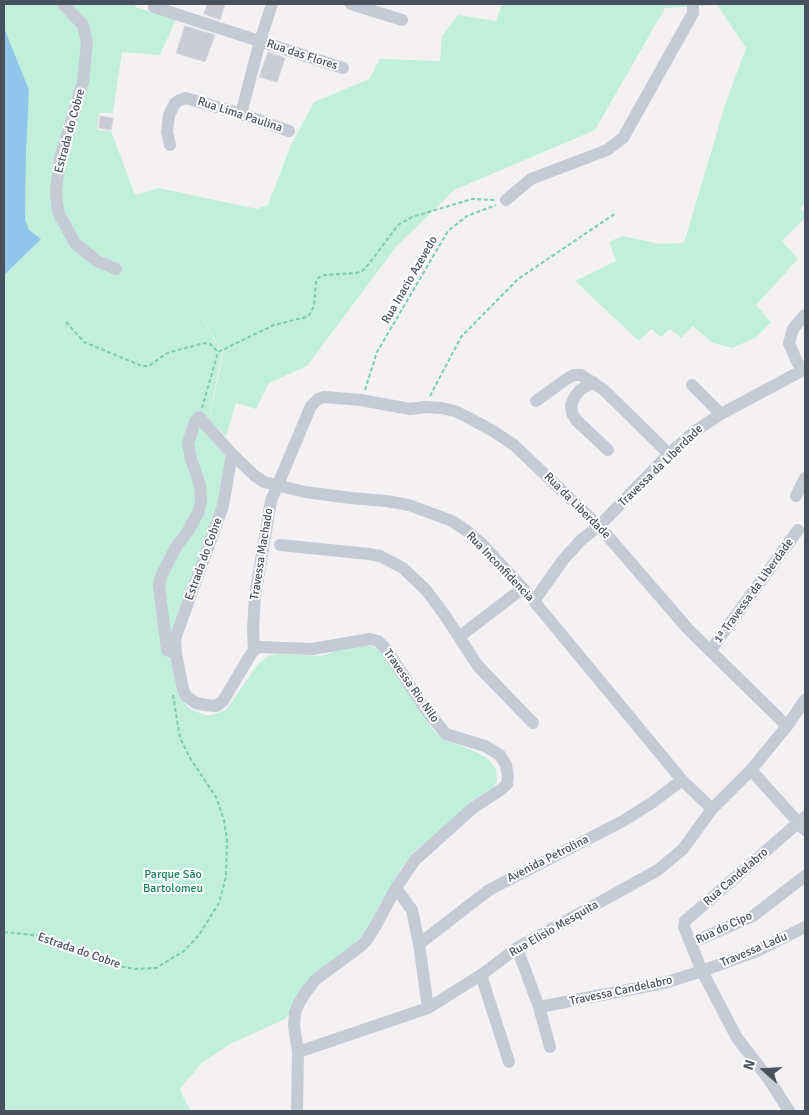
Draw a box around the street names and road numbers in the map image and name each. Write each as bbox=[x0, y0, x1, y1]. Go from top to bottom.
street label: Rua das Flores bbox=[265, 37, 339, 73]
street label: Estrada do Cobre bbox=[52, 87, 88, 175]
street label: Rua Lima Paulina bbox=[196, 95, 284, 135]
street label: Rua Inacio Azevedo bbox=[379, 234, 441, 326]
street label: Travessa da Liberdade bbox=[616, 422, 706, 510]
street label: Rua da Liberdade bbox=[541, 470, 613, 542]
street label: Travessa Machado bbox=[248, 507, 276, 601]
street label: Estrada do Cobre bbox=[182, 516, 226, 602]
street label: Rua Inconfidencia bbox=[463, 529, 537, 605]
street label: 1ª Travessa da Liberdade bbox=[711, 536, 797, 646]
street label: Travessa Rio Nilo bbox=[380, 646, 442, 726]
street label: Avenida Petrolina bbox=[505, 832, 591, 886]
street label: Rua Candelabro bbox=[701, 845, 771, 909]
street label: Rua Elisio Mesquita bbox=[507, 898, 601, 960]
street label: Rua do Cipo bbox=[694, 909, 754, 947]
street label: Travessa Ladu bbox=[718, 929, 790, 971]
street label: Estrada do Cobre bbox=[36, 930, 122, 972]
street label: Travessa Candelabro bbox=[568, 973, 674, 1009]

